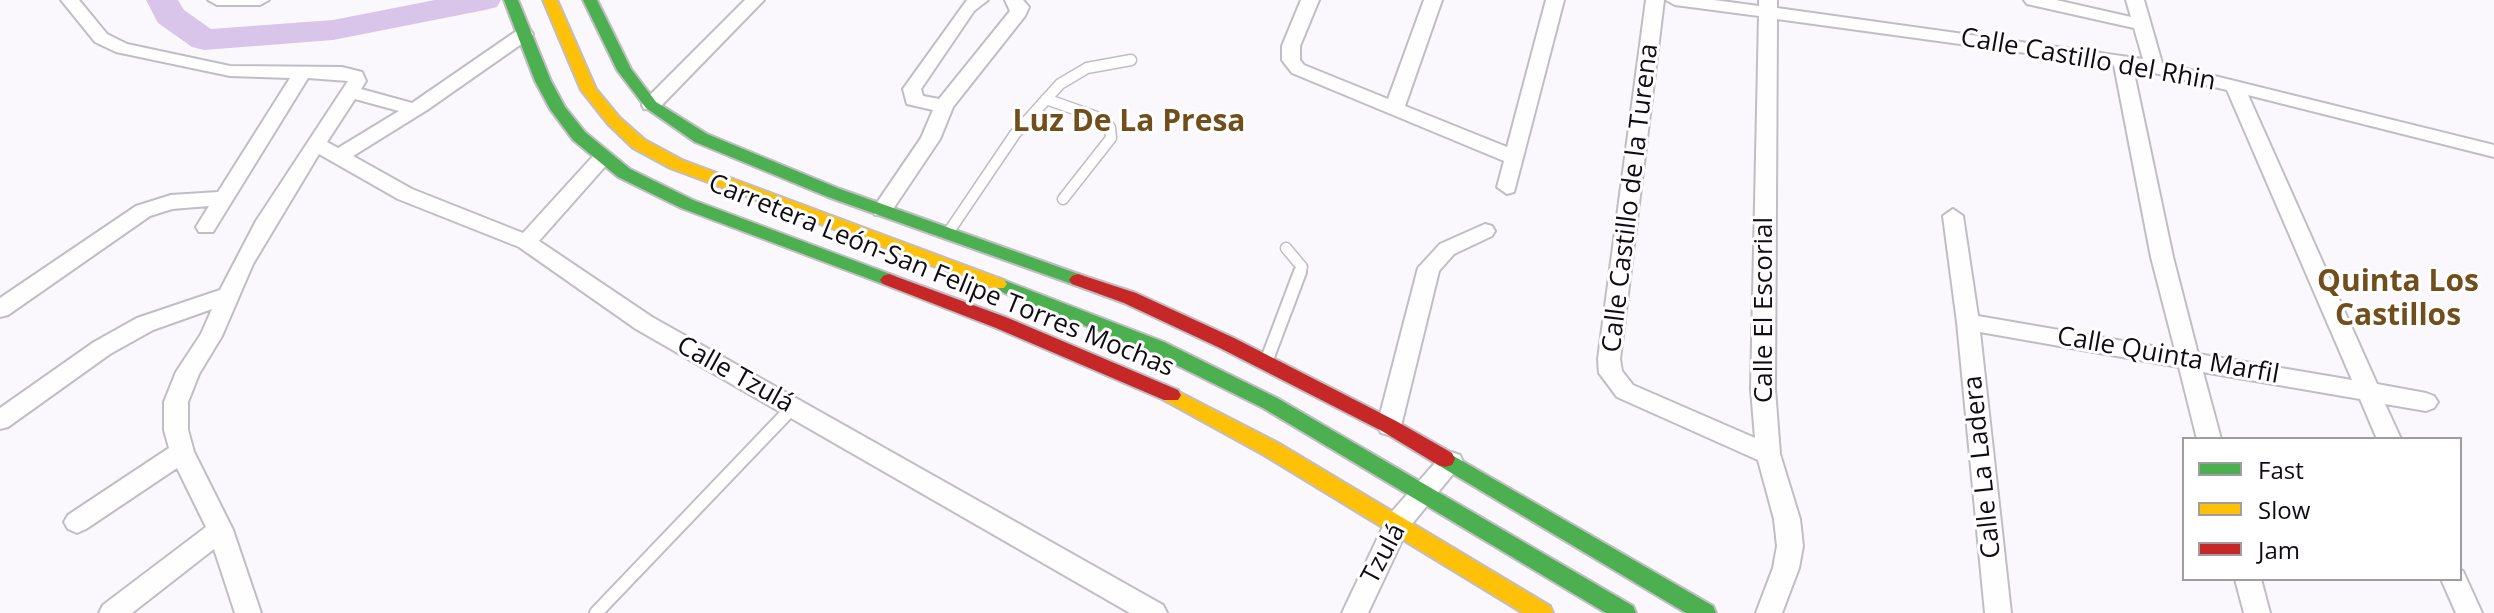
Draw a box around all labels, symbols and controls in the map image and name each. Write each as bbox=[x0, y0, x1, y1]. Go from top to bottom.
street label: Calle Castillo del Rhin bbox=[1958, 22, 2218, 98]
street label: Calle Castillo de la Turena bbox=[1597, 42, 1665, 354]
district label: Luz De La Presa bbox=[1013, 104, 1245, 140]
street label: Carretera León-San Felipe Torres Mochas bbox=[704, 168, 1178, 384]
street label: Calle El Escorial bbox=[1749, 217, 1781, 403]
district label: Quinta Los Castillos bbox=[2317, 264, 2479, 334]
street label: Calle Quinta Marfil bbox=[2055, 321, 2281, 391]
street label: Calle Tzulá bbox=[671, 330, 799, 420]
street label: Calle La Ladera bbox=[1958, 374, 2008, 560]
legend bbox=[2182, 437, 2462, 581]
text: Fast bbox=[2258, 453, 2304, 486]
text: Slow bbox=[2258, 493, 2310, 526]
street label: Tzulá bbox=[1355, 519, 1413, 589]
text: Jam bbox=[2258, 533, 2300, 566]

